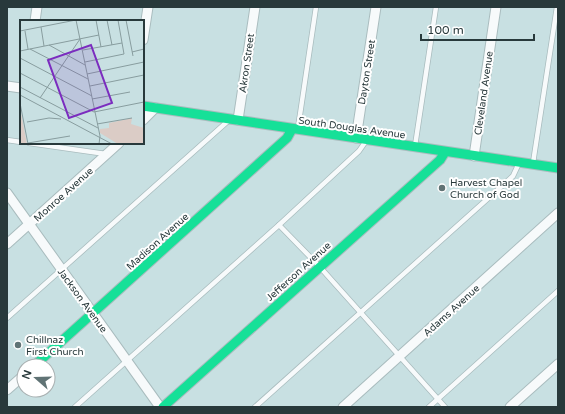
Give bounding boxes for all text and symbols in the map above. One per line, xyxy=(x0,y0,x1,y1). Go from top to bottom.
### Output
scale bar xyxy=(421,16,534,42)
inset map xyxy=(20,20,144,144)
text: 100 m xyxy=(427,23,464,37)
street label: Akron Street xyxy=(237,32,257,94)
street label: Dayton Street xyxy=(356,39,378,106)
street label: Cleveland Avenue xyxy=(472,50,496,136)
street label: South Douglas Avenue xyxy=(298,115,406,141)
street label: Monroe Avenue xyxy=(32,165,96,224)
place label: Harvest Chapel Church of God xyxy=(450,177,522,201)
marker: Harvest Chapel Church of God xyxy=(437,183,447,193)
street label: Madison Avenue xyxy=(124,210,191,273)
street label: Jefferson Avenue xyxy=(264,239,334,304)
street label: Jackson Avenue xyxy=(55,266,110,335)
street label: Adams Avenue xyxy=(421,282,483,339)
place label: Chillnaz First Church xyxy=(26,334,84,358)
marker: Chillnaz First Church xyxy=(13,340,23,350)
north arrow xyxy=(16,358,56,398)
text: N xyxy=(19,368,35,381)

